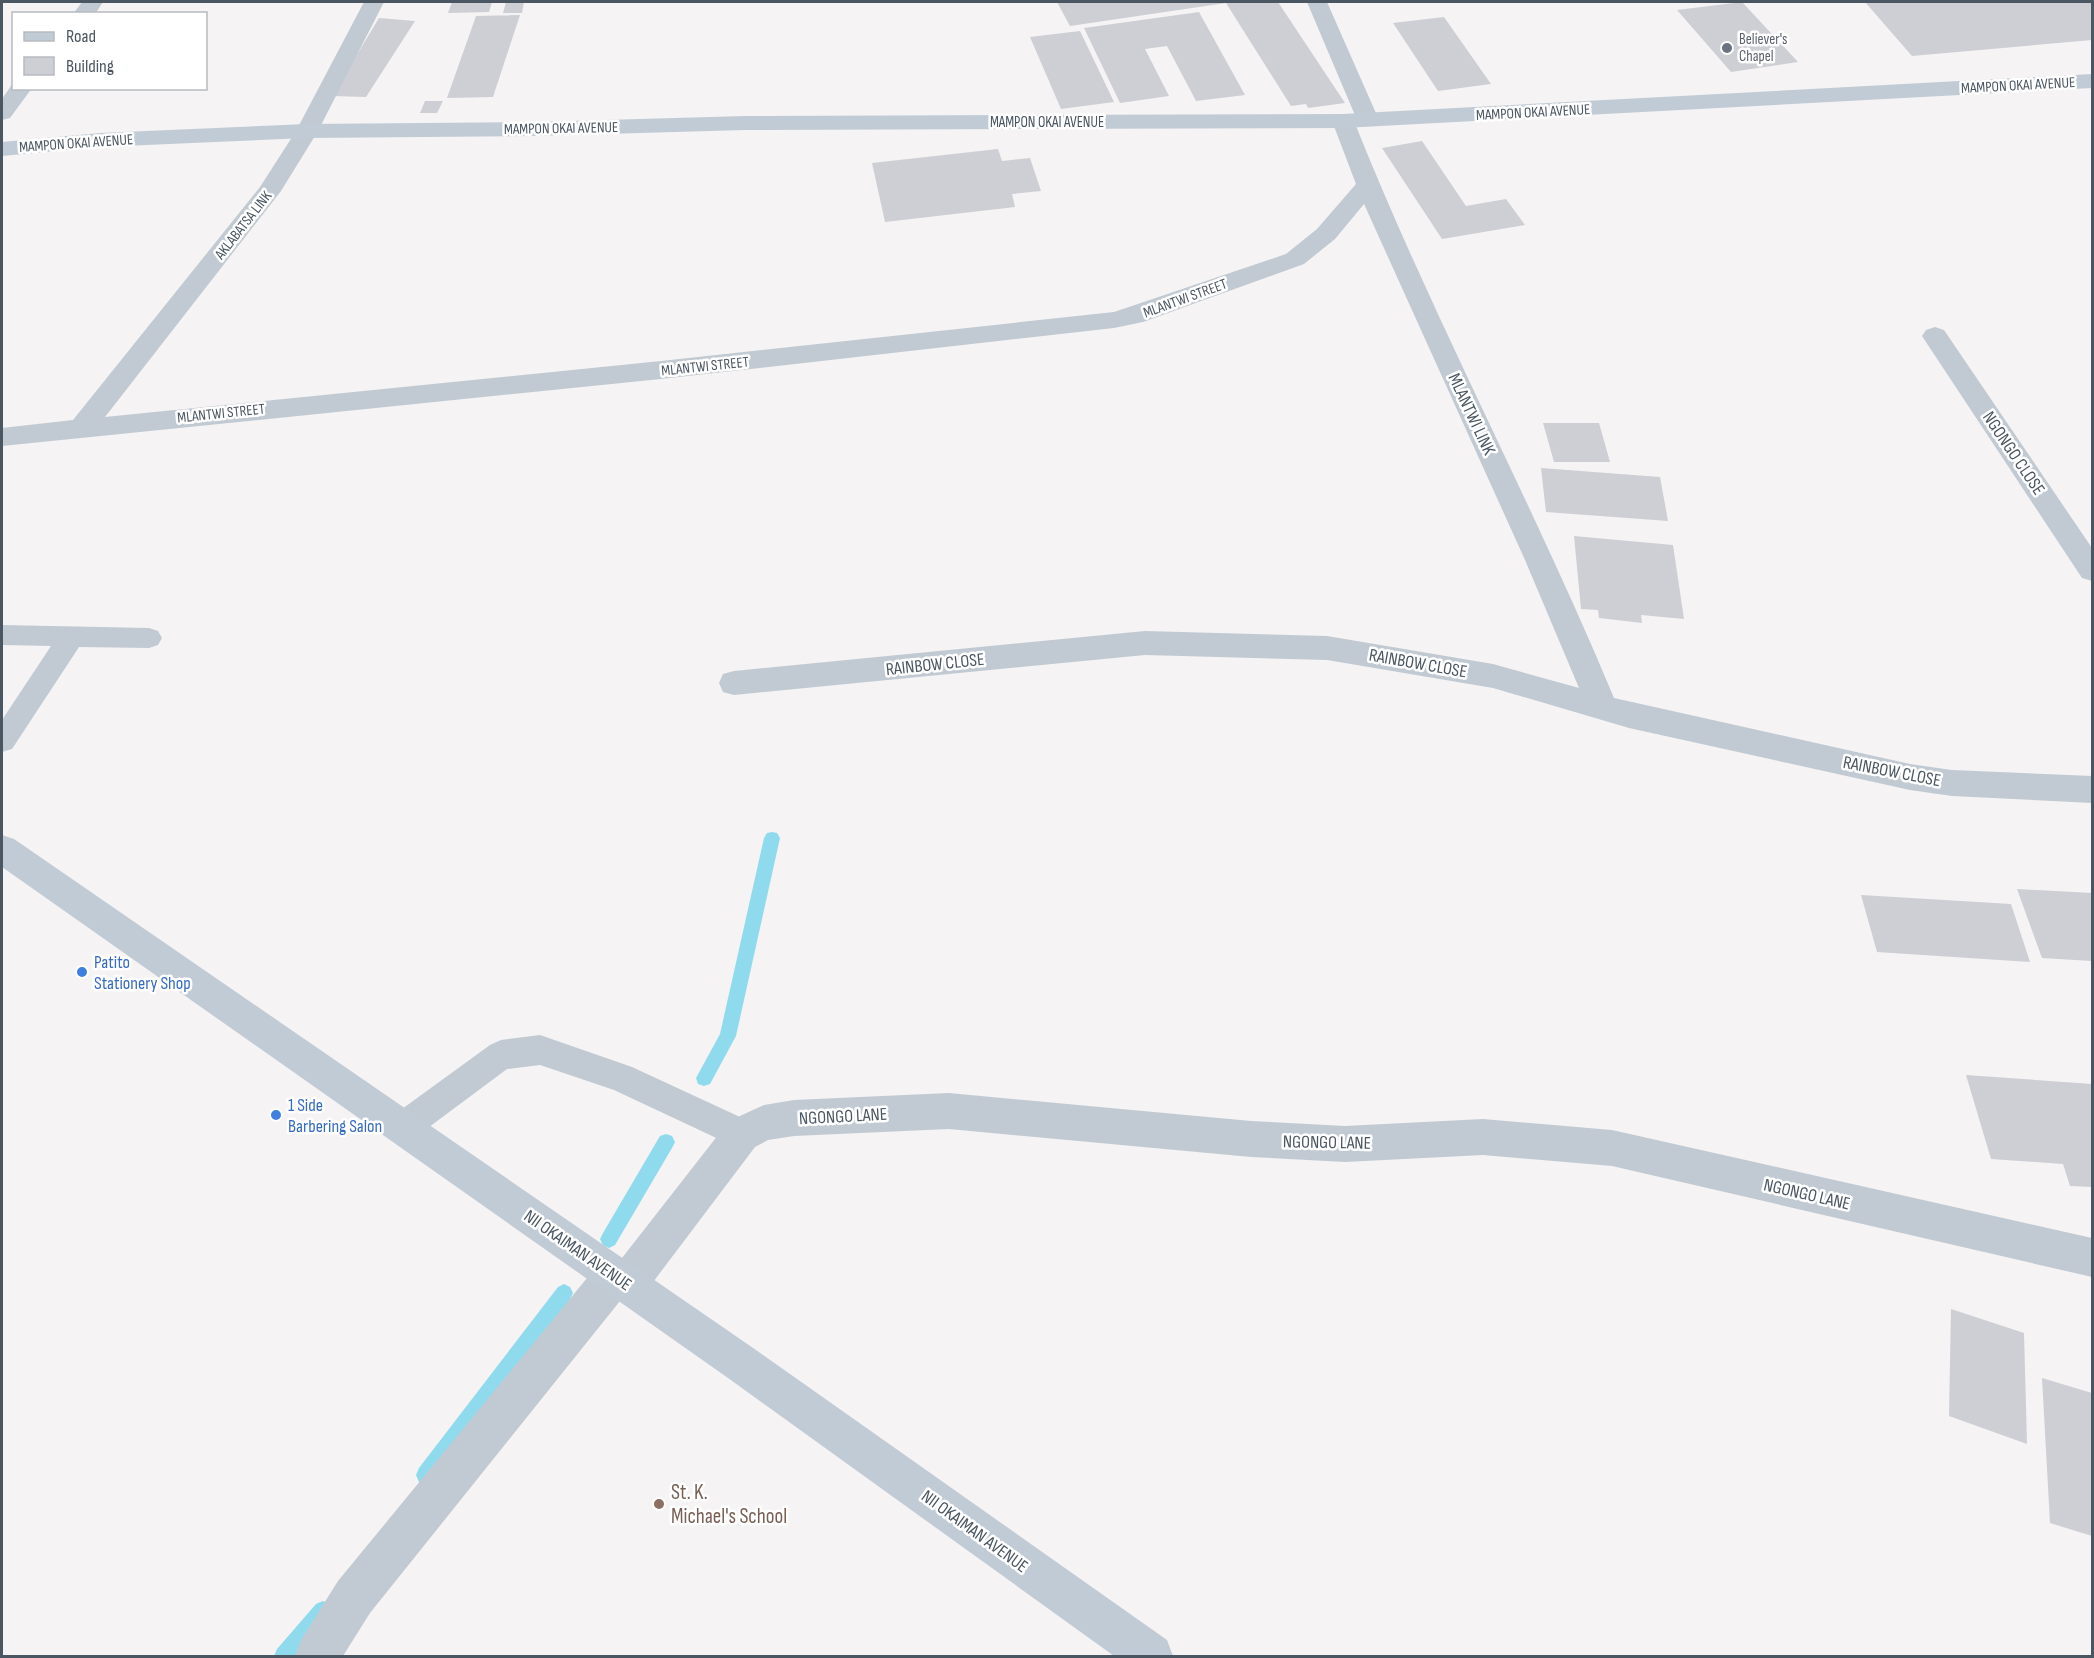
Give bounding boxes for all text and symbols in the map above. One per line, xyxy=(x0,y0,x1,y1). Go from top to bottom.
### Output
legend xyxy=(12,12,207,90)
text: Road xyxy=(66,26,96,47)
place label: Believer's Chapel xyxy=(1739,30,1787,66)
marker: Believer's Chapel xyxy=(1720,41,1734,55)
text: Building xyxy=(66,56,114,77)
street label: MAMPON OKAI AVENUE xyxy=(1960,73,2076,98)
street label: MAMPON OKAI AVENUE xyxy=(1475,100,1591,125)
street label: MAMPON OKAI AVENUE xyxy=(990,113,1104,132)
street label: MAMPON OKAI AVENUE xyxy=(504,118,618,139)
street label: MAMPON OKAI AVENUE xyxy=(18,130,134,157)
street label: AKLABATSA LINK xyxy=(210,187,276,264)
street label: MLANTWI STREET xyxy=(1141,275,1230,322)
street label: MLANTWI STREET xyxy=(660,352,750,381)
street label: MLANTWI LINK xyxy=(1443,370,1500,459)
street label: MLANTWI STREET xyxy=(176,399,266,428)
street label: NGONGO CLOSE xyxy=(1978,408,2049,499)
street label: RAINBOW CLOSE xyxy=(1367,645,1469,682)
street label: RAINBOW CLOSE xyxy=(885,649,985,680)
street label: RAINBOW CLOSE xyxy=(1841,752,1943,791)
place label: Patito Stationery Shop xyxy=(94,952,191,994)
marker: Patito Stationery Shop xyxy=(75,965,89,979)
place label: 1 Side Barbering Salon xyxy=(288,1095,382,1137)
street label: NGONGO LANE xyxy=(798,1104,888,1129)
marker: 1 Side Barbering Salon xyxy=(269,1108,283,1122)
street label: NGONGO LANE xyxy=(1283,1131,1371,1154)
street label: NGONGO LANE xyxy=(1762,1174,1852,1215)
street label: NII OKAIMAN AVENUE xyxy=(520,1206,635,1295)
place label: St. K. Michael's School xyxy=(671,1480,787,1529)
street label: NII OKAIMAN AVENUE xyxy=(917,1486,1032,1577)
marker: St. K. Michael's School xyxy=(652,1497,666,1511)

